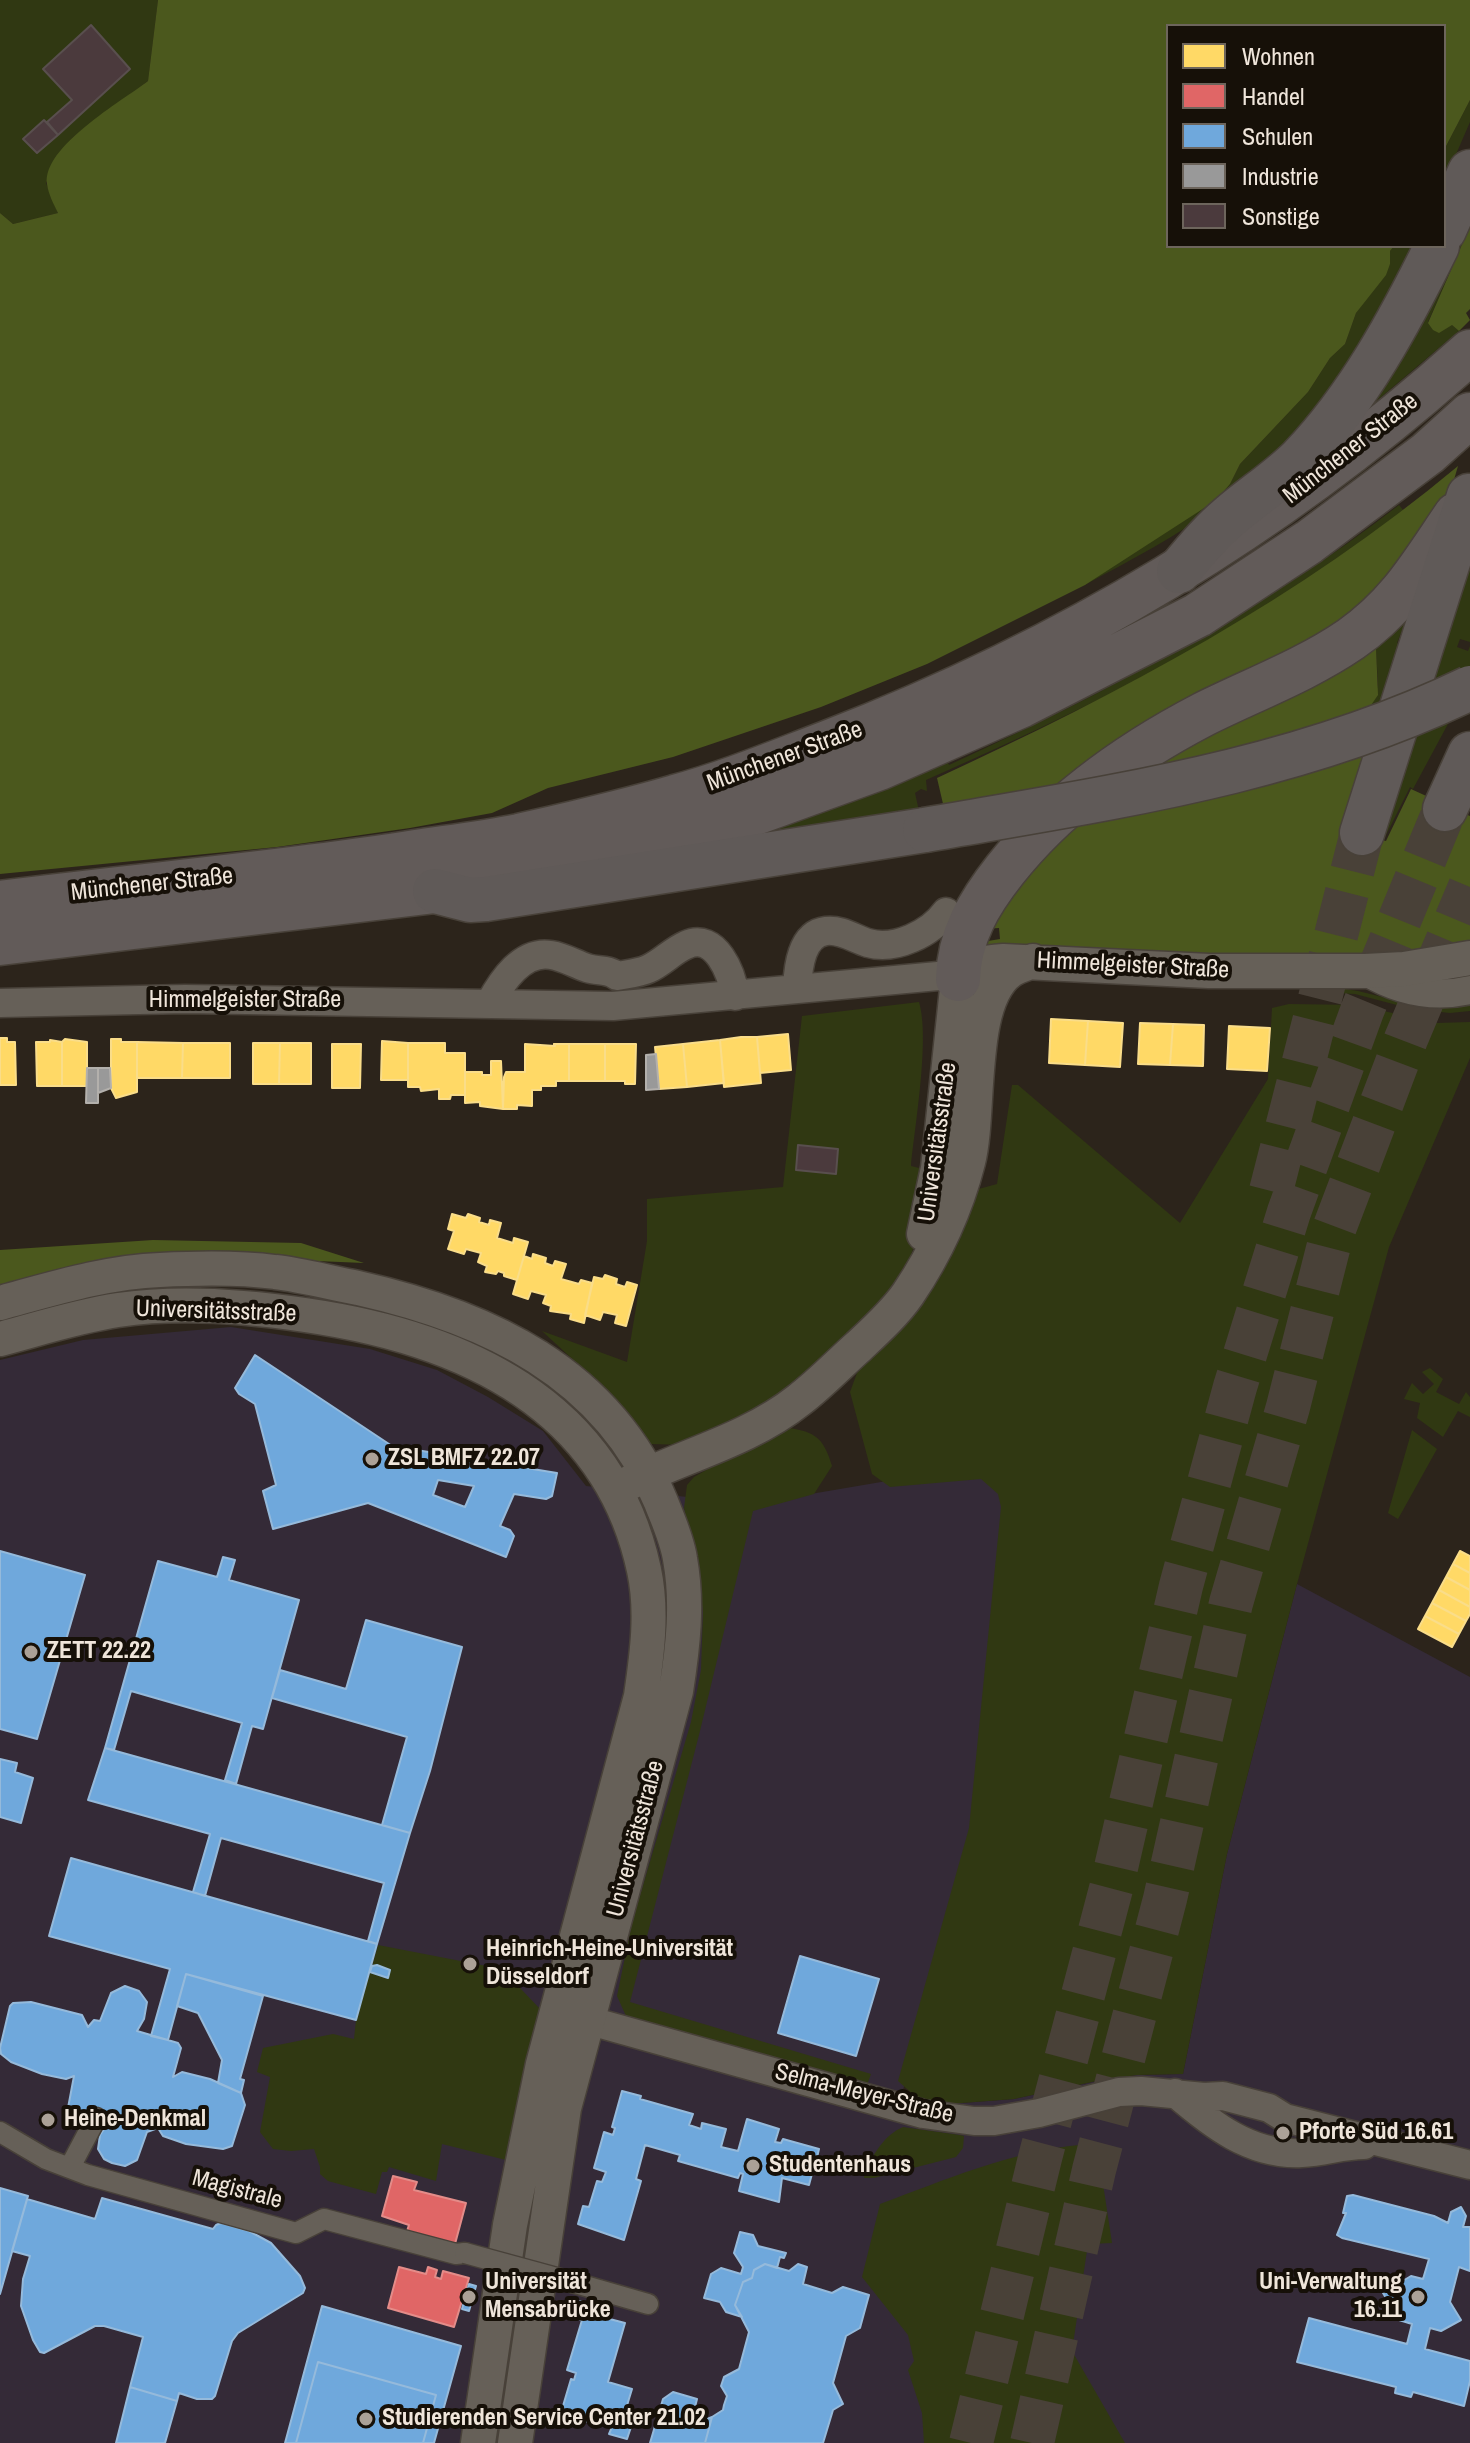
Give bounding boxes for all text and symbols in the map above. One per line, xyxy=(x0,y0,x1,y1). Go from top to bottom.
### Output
legend xyxy=(1166,24,1446,248)
text: Wohnen xyxy=(1242,40,1315,72)
text: Handel xyxy=(1242,80,1304,112)
text: Schulen xyxy=(1242,120,1313,152)
text: Industrie xyxy=(1242,160,1319,192)
text: Sonstige xyxy=(1242,200,1320,232)
street label: Münchener Straße xyxy=(1278,387,1424,511)
street label: Münchener Straße xyxy=(703,716,867,798)
street label: Münchener Straße xyxy=(69,862,235,908)
street label: Himmelgeister Straße xyxy=(1036,947,1230,985)
street label: Himmelgeister Straße xyxy=(149,987,341,1015)
street label: Universitätsstraße xyxy=(913,1060,963,1224)
street label: Universitätsstraße xyxy=(135,1295,297,1329)
place label: ZSL BMFZ 22.07 xyxy=(388,1445,540,1473)
marker: ZSL BMFZ 22.07 xyxy=(363,1450,381,1468)
place label: ZETT 22.22 xyxy=(47,1638,151,1666)
marker: ZETT 22.22 xyxy=(22,1643,40,1661)
street label: Universitätsstraße xyxy=(601,1758,671,1920)
place label: Heinrich-Heine-Universität Düsseldorf xyxy=(486,1936,733,1992)
marker: Heinrich-Heine-Universität Düsseldorf xyxy=(461,1955,479,1973)
street label: Selma-Meyer-Straße xyxy=(772,2058,956,2130)
place label: Heine-Denkmal xyxy=(64,2106,206,2134)
marker: Heine-Denkmal xyxy=(39,2111,57,2129)
place label: Pforte Süd 16.61 xyxy=(1299,2119,1453,2147)
marker: Pforte Süd 16.61 xyxy=(1274,2124,1292,2142)
place label: Studentenhaus xyxy=(769,2152,911,2180)
marker: Studentenhaus xyxy=(744,2157,762,2175)
street label: Magistrale xyxy=(189,2164,285,2216)
place label: Universität Mensabrücke xyxy=(485,2269,611,2325)
place label: Uni-Verwaltung 16.11 xyxy=(1259,2269,1402,2325)
marker: Universität Mensabrücke xyxy=(460,2288,478,2306)
marker: Uni-Verwaltung 16.11 xyxy=(1409,2288,1427,2306)
place label: Studierenden Service Center 21.02 xyxy=(382,2405,706,2433)
marker: Studierenden Service Center 21.02 xyxy=(357,2410,375,2428)

